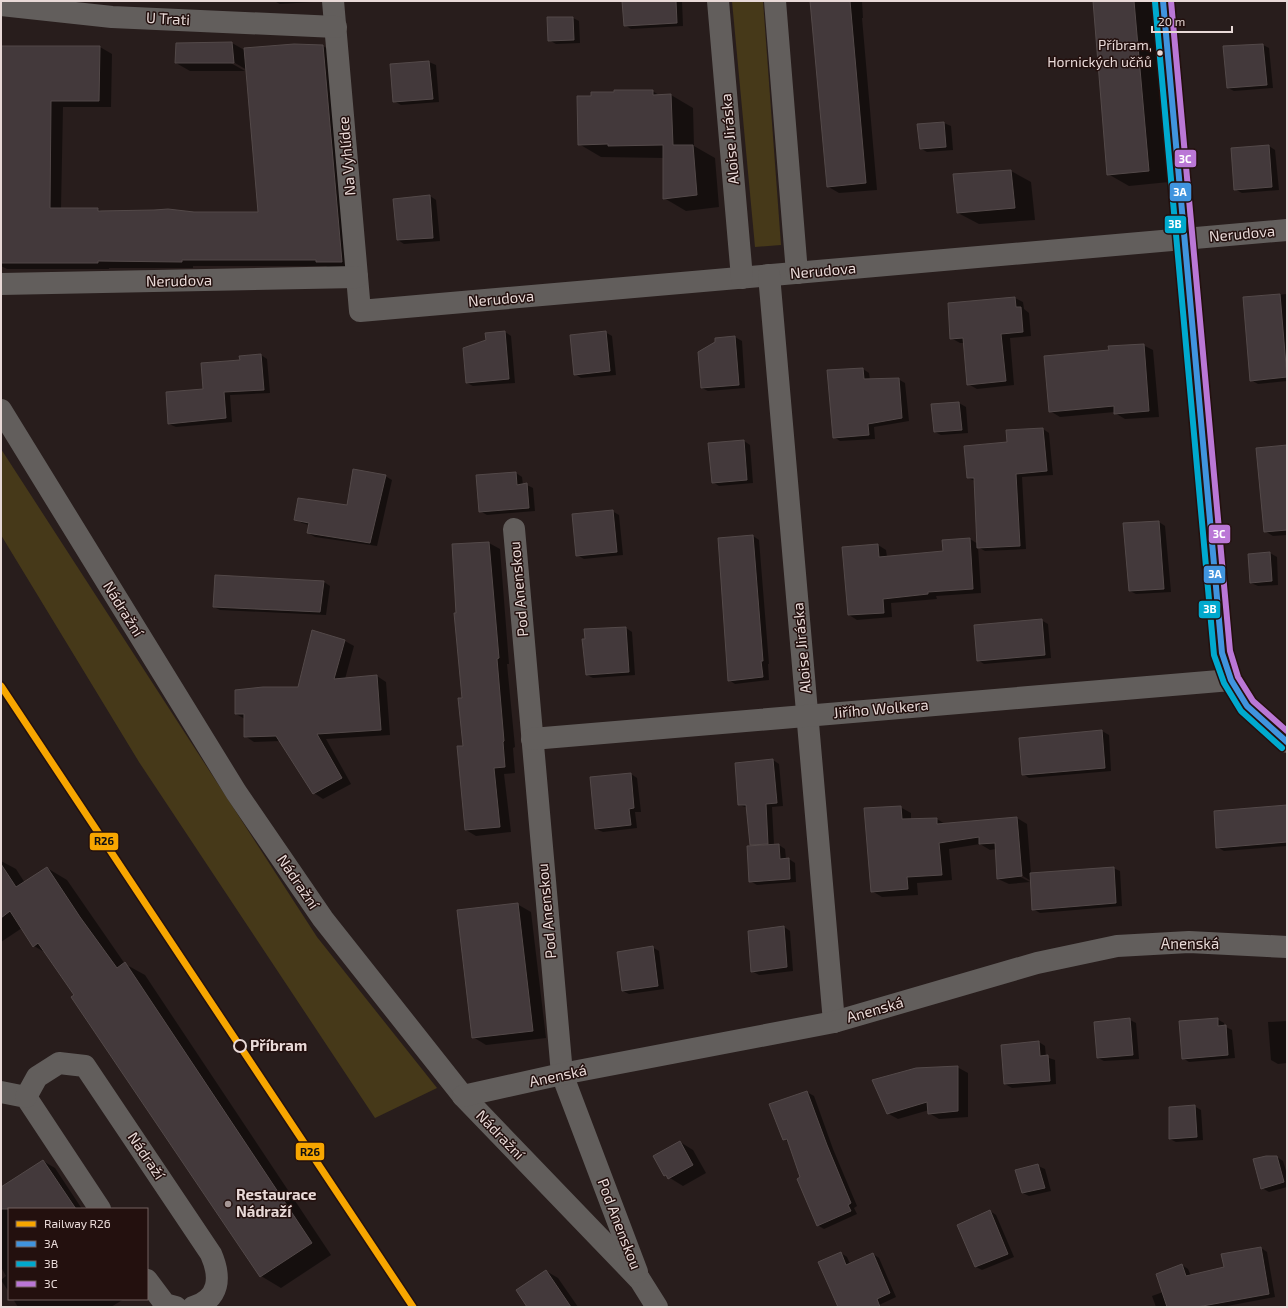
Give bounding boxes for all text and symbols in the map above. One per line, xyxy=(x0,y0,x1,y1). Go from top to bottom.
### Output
street label: U Trati xyxy=(146,8,190,28)
scale bar xyxy=(1152,8,1232,34)
text: 20 m xyxy=(1158,14,1185,28)
place label: Příbram, Hornických učňů xyxy=(1047,36,1152,70)
marker: Příbram, Hornických učňů xyxy=(1155,48,1165,58)
street label: Aloise Jiráska xyxy=(716,93,742,185)
street label: Na Vyhlídce xyxy=(334,116,358,197)
line badge: 3C xyxy=(1174,149,1197,168)
text: 3C xyxy=(1179,152,1192,165)
line badge: 3A xyxy=(1169,182,1192,202)
text: 3A xyxy=(1173,185,1188,198)
line badge: 3B xyxy=(1164,215,1187,234)
text: 3B xyxy=(1168,217,1182,230)
street label: Nerudova xyxy=(1208,221,1276,245)
street label: Nerudova xyxy=(789,258,857,282)
street label: Nerudova xyxy=(146,270,212,290)
street label: Nerudova xyxy=(467,286,535,310)
line badge: 3C xyxy=(1208,524,1231,544)
text: 3C xyxy=(1213,527,1226,540)
street label: Pod Anenskou xyxy=(505,541,531,638)
line badge: 3A xyxy=(1203,565,1226,584)
text: 3A xyxy=(1208,567,1223,580)
street label: Nádražní xyxy=(100,578,149,640)
line badge: 3B xyxy=(1198,600,1221,619)
street label: Aloise Jiráska xyxy=(788,602,814,694)
text: 3B xyxy=(1203,602,1217,615)
street label: Jiřího Wolkera xyxy=(833,695,929,721)
line badge: R26 xyxy=(89,832,119,851)
text: R26 xyxy=(94,834,115,847)
street label: Nádražní xyxy=(274,851,324,913)
street label: Pod Anenskou xyxy=(533,863,559,960)
street label: Anenská xyxy=(1161,934,1219,952)
street label: Anenská xyxy=(844,992,905,1026)
place label: Příbram xyxy=(250,1036,307,1054)
marker: Příbram xyxy=(233,1039,247,1053)
street label: Anenská xyxy=(527,1060,588,1090)
street label: Nádražní xyxy=(473,1106,530,1164)
street label: Nádraží xyxy=(125,1128,170,1184)
line badge: R26 xyxy=(295,1142,325,1161)
text: R26 xyxy=(300,1145,321,1158)
street label: Pod Anenskou xyxy=(594,1176,645,1272)
place label: Restaurace Nádraží xyxy=(236,1185,317,1220)
marker: Restaurace Nádraží xyxy=(223,1199,233,1209)
legend xyxy=(8,1208,148,1300)
text: Railway R26 xyxy=(44,1216,111,1230)
text: 3A xyxy=(44,1236,59,1250)
text: 3B xyxy=(44,1256,58,1270)
text: 3C xyxy=(44,1276,58,1290)

